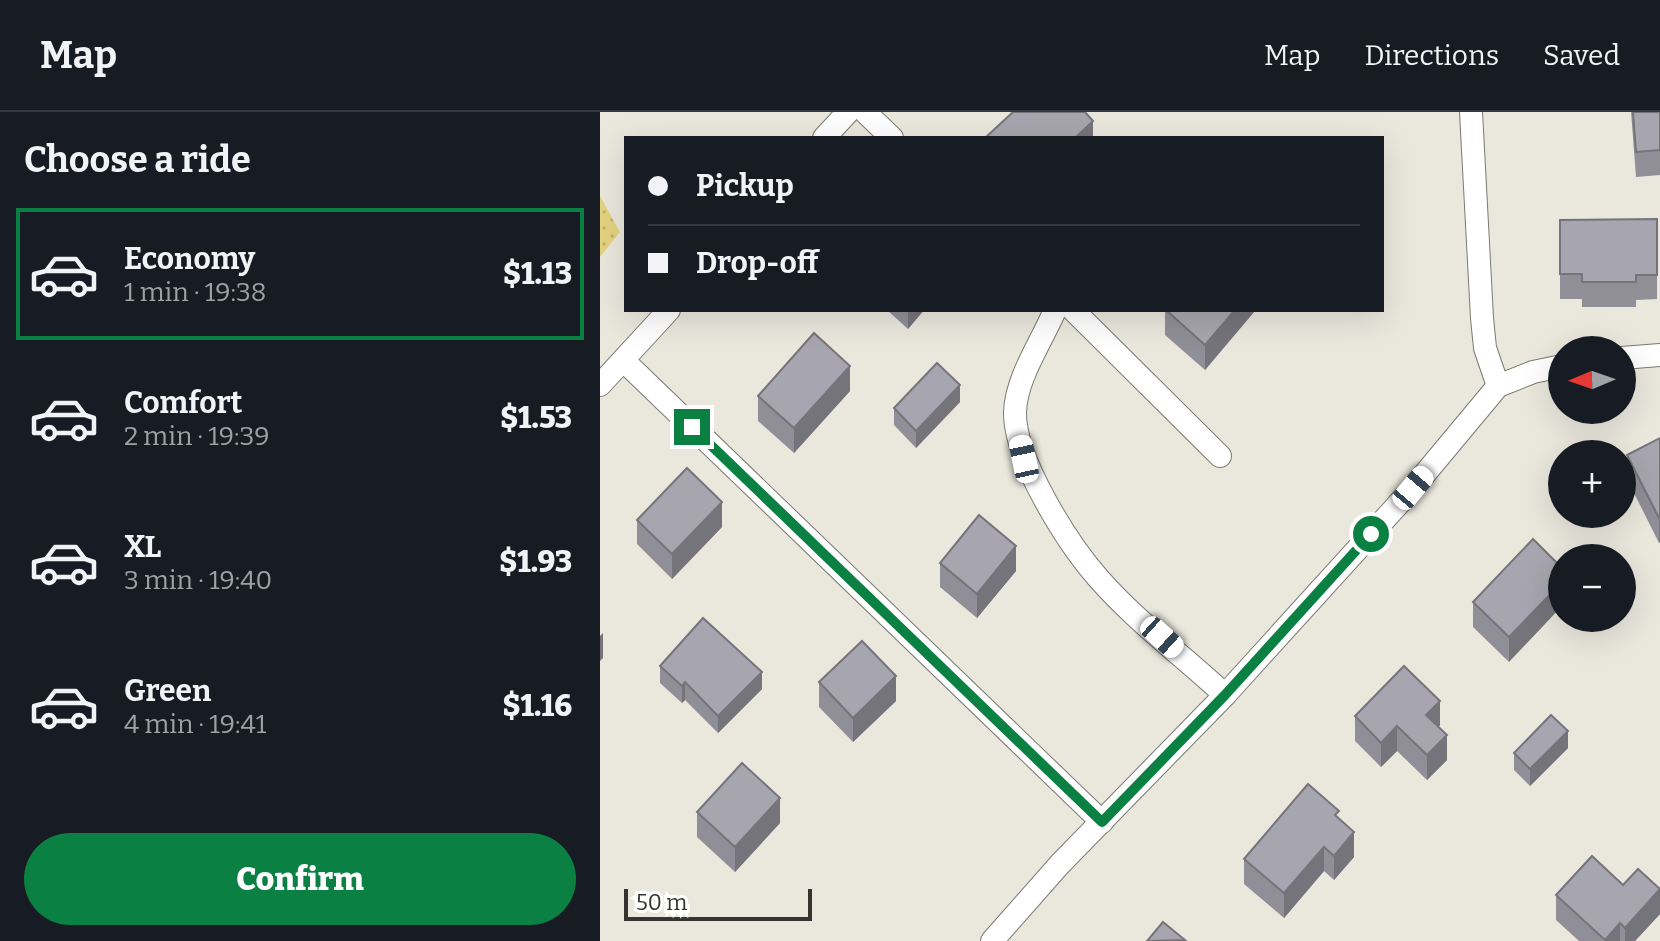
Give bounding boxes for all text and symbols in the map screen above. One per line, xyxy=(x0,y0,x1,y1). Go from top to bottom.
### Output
text: Map xyxy=(40,32,117,78)
text: Map xyxy=(1264,39,1320,72)
text: Directions xyxy=(1364,39,1499,72)
text: Saved xyxy=(1543,39,1620,72)
text: Choose a ride xyxy=(24,138,251,182)
text: Pickup xyxy=(696,168,794,204)
icon: car xyxy=(28,238,100,310)
text: Economy xyxy=(124,241,255,277)
text: Drop-off xyxy=(696,245,818,281)
text: $1.13 xyxy=(503,256,572,292)
text: 1 min · 19:38 xyxy=(124,277,266,308)
north arrow xyxy=(1548,336,1636,424)
map controls xyxy=(1548,336,1636,632)
icon: car xyxy=(28,382,100,454)
text: Comfort xyxy=(124,385,242,421)
text: $1.53 xyxy=(500,400,572,436)
route end xyxy=(674,409,710,445)
text: 2 min · 19:39 xyxy=(124,421,270,452)
car xyxy=(1007,433,1041,485)
button: + xyxy=(1548,440,1636,528)
car xyxy=(1388,462,1438,514)
route start xyxy=(1353,516,1389,552)
icon: car xyxy=(28,526,100,598)
text: XL xyxy=(124,529,161,565)
text: $1.93 xyxy=(499,544,572,580)
button: − xyxy=(1548,544,1636,632)
text: 3 min · 19:40 xyxy=(124,565,272,596)
car xyxy=(1136,612,1188,662)
icon: car xyxy=(28,670,100,742)
text: Green xyxy=(124,673,211,709)
text: $1.16 xyxy=(503,688,572,724)
text: 4 min · 19:41 xyxy=(124,709,266,740)
button: Confirm xyxy=(24,833,576,925)
scale bar xyxy=(624,885,812,921)
text: 50 m xyxy=(636,889,687,916)

